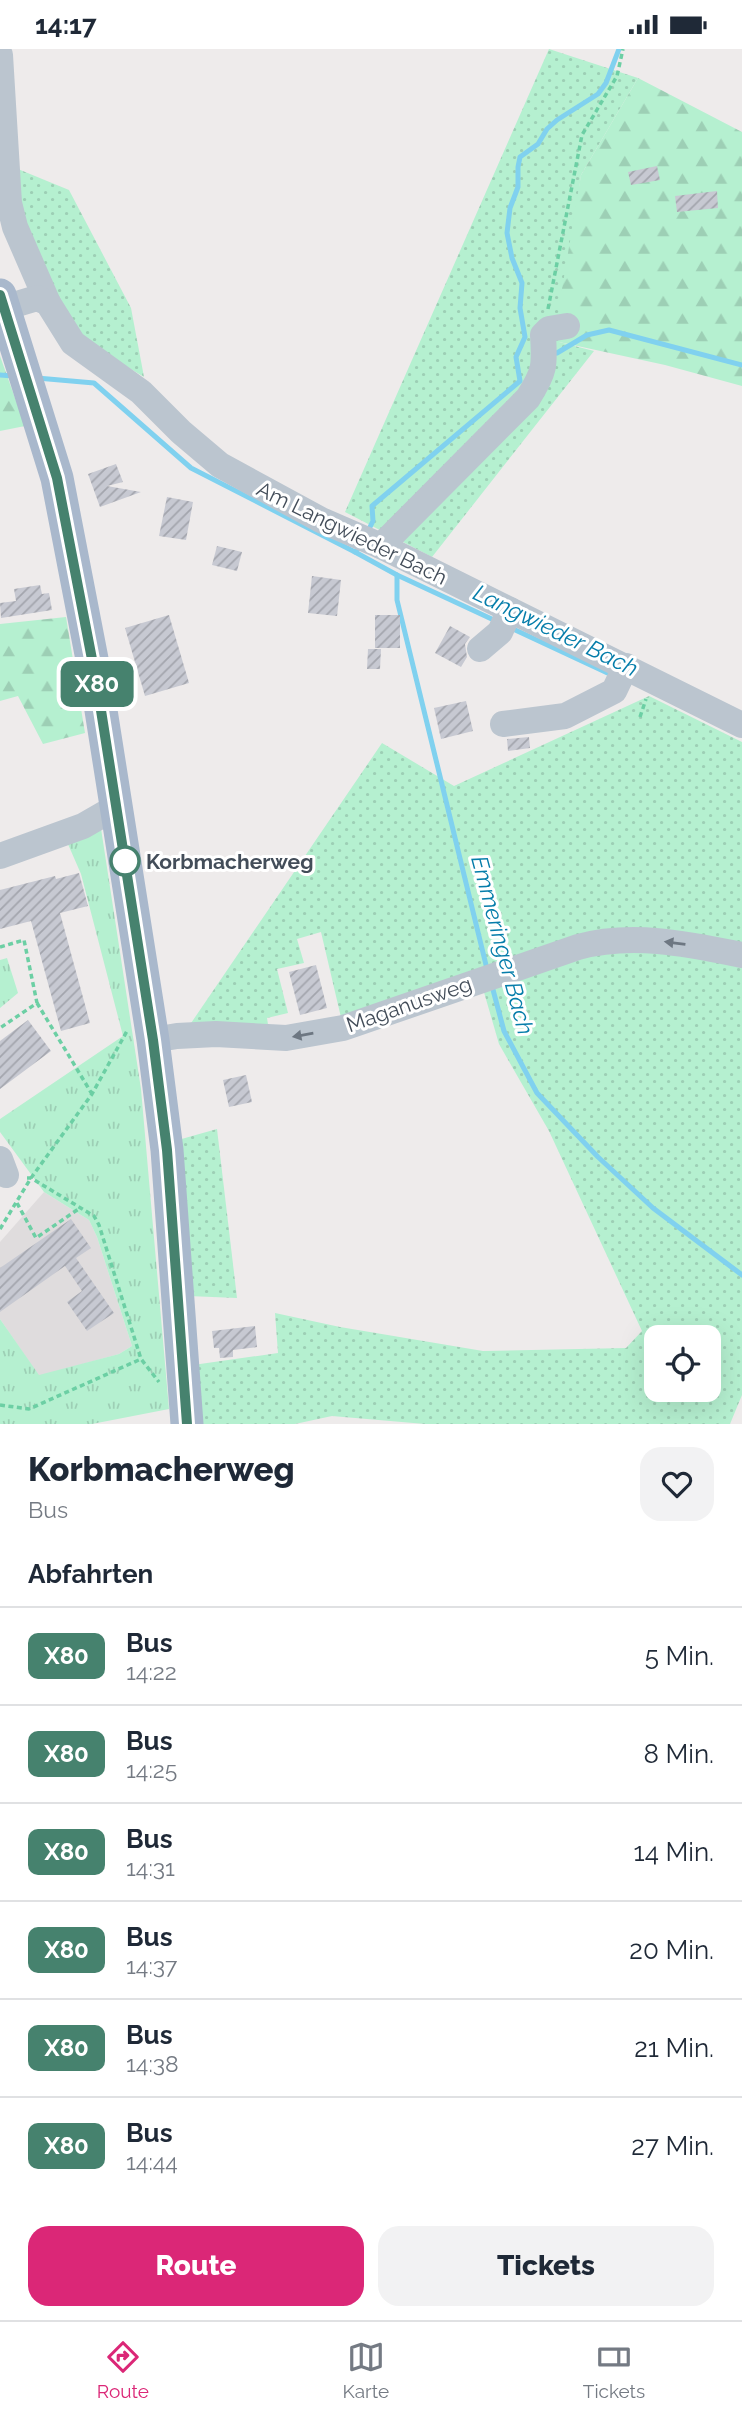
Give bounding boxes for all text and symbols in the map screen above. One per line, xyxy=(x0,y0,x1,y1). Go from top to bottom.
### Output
text: 14:17 xyxy=(35,10,97,40)
street label: Am Langwieder Bach xyxy=(253,476,451,590)
water label: Langwieder Bach xyxy=(469,578,643,682)
line badge: X80 xyxy=(57,661,137,707)
text: X80 xyxy=(75,669,119,698)
marker: Korbmacherweg xyxy=(110,846,140,876)
place label: Korbmacherweg xyxy=(146,849,313,874)
water label: Emmeringer Bach xyxy=(466,853,540,1037)
one-way arrow xyxy=(664,937,686,948)
street label: Maganusweg xyxy=(343,971,475,1037)
one-way arrow xyxy=(291,1030,313,1041)
map controls xyxy=(644,1325,721,1402)
button: locate xyxy=(644,1325,721,1402)
button: heart xyxy=(640,1447,714,1521)
text: Korbmacherweg xyxy=(28,1450,295,1489)
text: Bus xyxy=(28,1496,68,1523)
text: Abfahrten xyxy=(28,1559,153,1589)
text: Bus xyxy=(126,1628,173,1658)
text: X80 xyxy=(44,1641,89,1670)
text: 5 Min. xyxy=(645,1641,714,1671)
text: 14:22 xyxy=(126,1658,177,1685)
text: Bus xyxy=(126,1726,173,1756)
text: X80 xyxy=(44,1739,89,1768)
text: 8 Min. xyxy=(643,1739,714,1769)
text: 14:25 xyxy=(126,1756,177,1783)
text: Bus xyxy=(126,1824,173,1854)
text: X80 xyxy=(44,1837,89,1866)
text: 14 Min. xyxy=(634,1837,714,1867)
text: 14:31 xyxy=(126,1854,175,1881)
text: Bus xyxy=(126,1922,173,1952)
text: X80 xyxy=(44,1935,89,1964)
text: 20 Min. xyxy=(629,1935,714,1965)
text: 14:37 xyxy=(126,1952,177,1979)
text: Bus xyxy=(126,2020,173,2050)
text: X80 xyxy=(44,2033,89,2062)
text: 21 Min. xyxy=(634,2033,714,2063)
text: 14:38 xyxy=(126,2050,179,2077)
text: Bus xyxy=(126,2118,173,2148)
text: X80 xyxy=(44,2131,89,2160)
text: 27 Min. xyxy=(631,2131,714,2161)
text: 14:44 xyxy=(126,2148,178,2175)
button: Route xyxy=(28,2226,364,2306)
button: Tickets xyxy=(378,2226,714,2306)
tab: Route xyxy=(97,2338,149,2402)
tab: Karte xyxy=(343,2338,389,2402)
tab: Tickets xyxy=(583,2338,645,2402)

